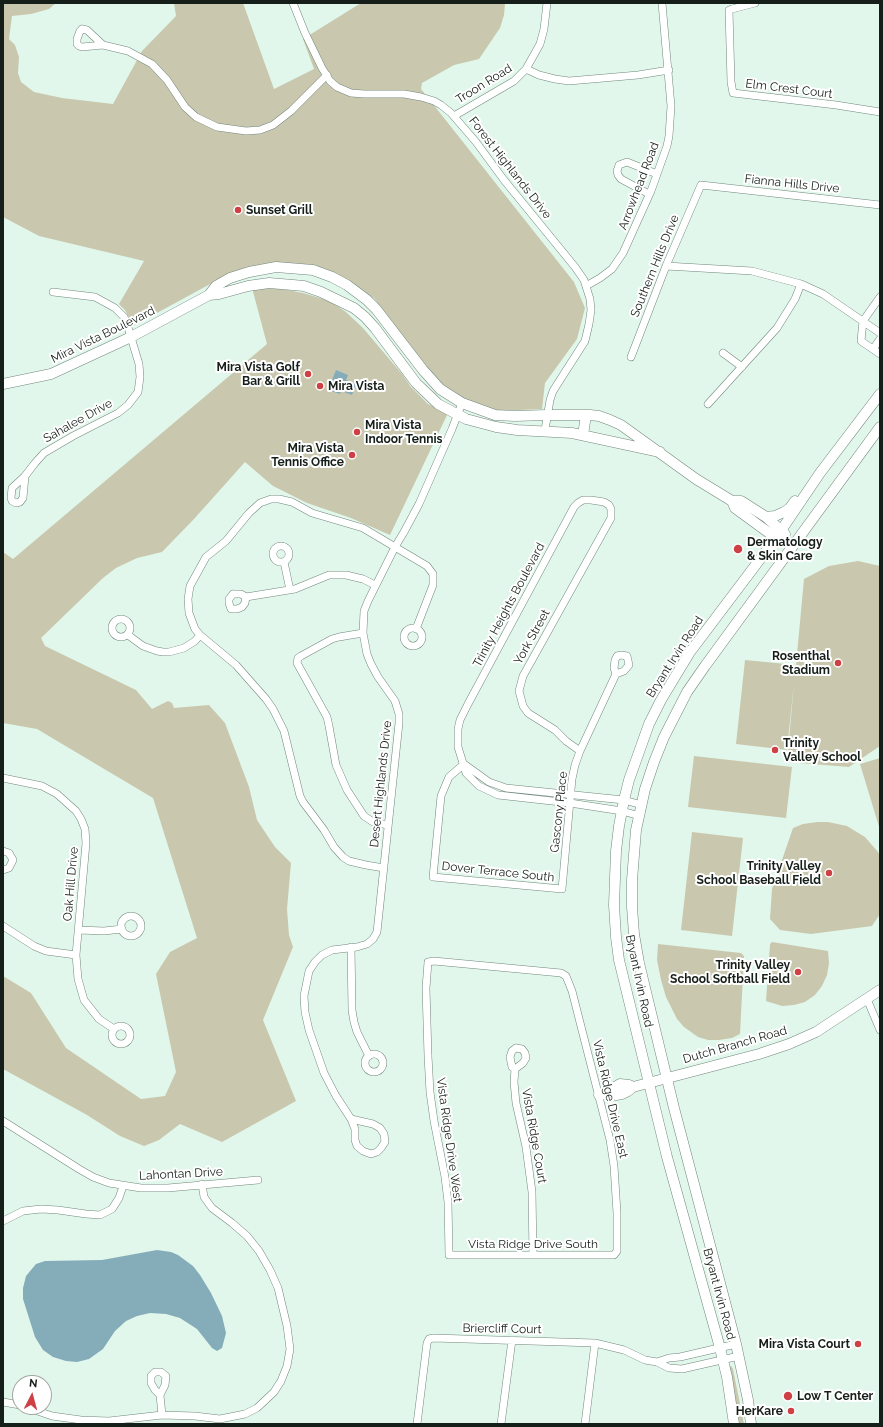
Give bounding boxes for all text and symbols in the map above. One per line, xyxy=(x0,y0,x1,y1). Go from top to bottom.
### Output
street label: Troon Road xyxy=(453,61,515,107)
street label: Elm Crest Court xyxy=(745,77,833,101)
street label: Forest Highlands Drive xyxy=(466,114,554,222)
street label: Arrowhead Road xyxy=(616,140,662,232)
street label: Fianna Hills Drive xyxy=(744,172,840,196)
place label: Sunset Grill xyxy=(246,203,313,217)
marker: Sunset Grill xyxy=(233,205,243,215)
street label: Southern Hills Drive xyxy=(628,213,682,319)
street label: Mira Vista Boulevard xyxy=(49,304,157,366)
place label: Mira Vista Golf Bar & Grill xyxy=(217,360,300,388)
marker: Mira Vista Golf Bar & Grill xyxy=(303,369,313,379)
place label: Mira Vista xyxy=(328,379,384,393)
marker: Mira Vista xyxy=(315,381,325,391)
street label: Sahalee Drive xyxy=(41,396,115,446)
place label: Mira Vista Indoor Tennis xyxy=(365,418,442,446)
marker: Mira Vista Indoor Tennis xyxy=(352,427,362,437)
place label: Mira Vista Tennis Office xyxy=(271,441,344,469)
marker: Mira Vista Tennis Office xyxy=(347,450,357,460)
place label: Dermatology & Skin Care xyxy=(747,535,823,563)
street label: Trinity Heights Boulevard xyxy=(470,540,548,670)
marker: Dermatology & Skin Care xyxy=(732,543,744,555)
street label: York Street xyxy=(511,607,553,667)
street label: Bryant Irvin Road xyxy=(643,614,707,700)
place label: Rosenthal Stadium xyxy=(772,649,830,677)
marker: Rosenthal Stadium xyxy=(833,658,843,668)
street label: Desert Highlands Drive xyxy=(367,720,395,848)
place label: Trinity Valley School xyxy=(783,736,861,764)
marker: Trinity Valley School xyxy=(770,745,780,755)
street label: Gascony Place xyxy=(548,771,570,853)
street label: Oak Hill Drive xyxy=(61,846,81,922)
street label: Dover Terrace South xyxy=(441,859,555,885)
place label: Trinity Valley School Baseball Field xyxy=(697,859,821,887)
marker: Trinity Valley School Baseball Field xyxy=(824,868,834,878)
street label: Bryant Irvin Road xyxy=(622,933,656,1029)
place label: Trinity Valley School Softball Field xyxy=(670,958,790,986)
marker: Trinity Valley School Softball Field xyxy=(793,967,803,977)
street label: Dutch Branch Road xyxy=(681,1023,789,1067)
street label: Vista Ridge Drive East xyxy=(589,1038,631,1160)
street label: Vista Ridge Drive West xyxy=(433,1077,465,1203)
street label: Vista Ridge Court xyxy=(519,1087,549,1185)
street label: Lahontan Drive xyxy=(139,1165,223,1183)
street label: Vista Ridge Drive South xyxy=(468,1237,598,1251)
street label: Bryant Irvin Road xyxy=(700,1247,738,1341)
street label: Briercliff Court xyxy=(462,1321,542,1337)
place label: Mira Vista Court xyxy=(759,1337,850,1351)
marker: Mira Vista Court xyxy=(853,1339,863,1349)
north arrow xyxy=(12,1375,52,1415)
text: N xyxy=(28,1377,38,1390)
place label: Low T Center xyxy=(797,1389,873,1403)
marker: Low T Center xyxy=(782,1390,794,1402)
place label: HerKare xyxy=(736,1404,783,1418)
marker: HerKare xyxy=(786,1406,796,1416)

